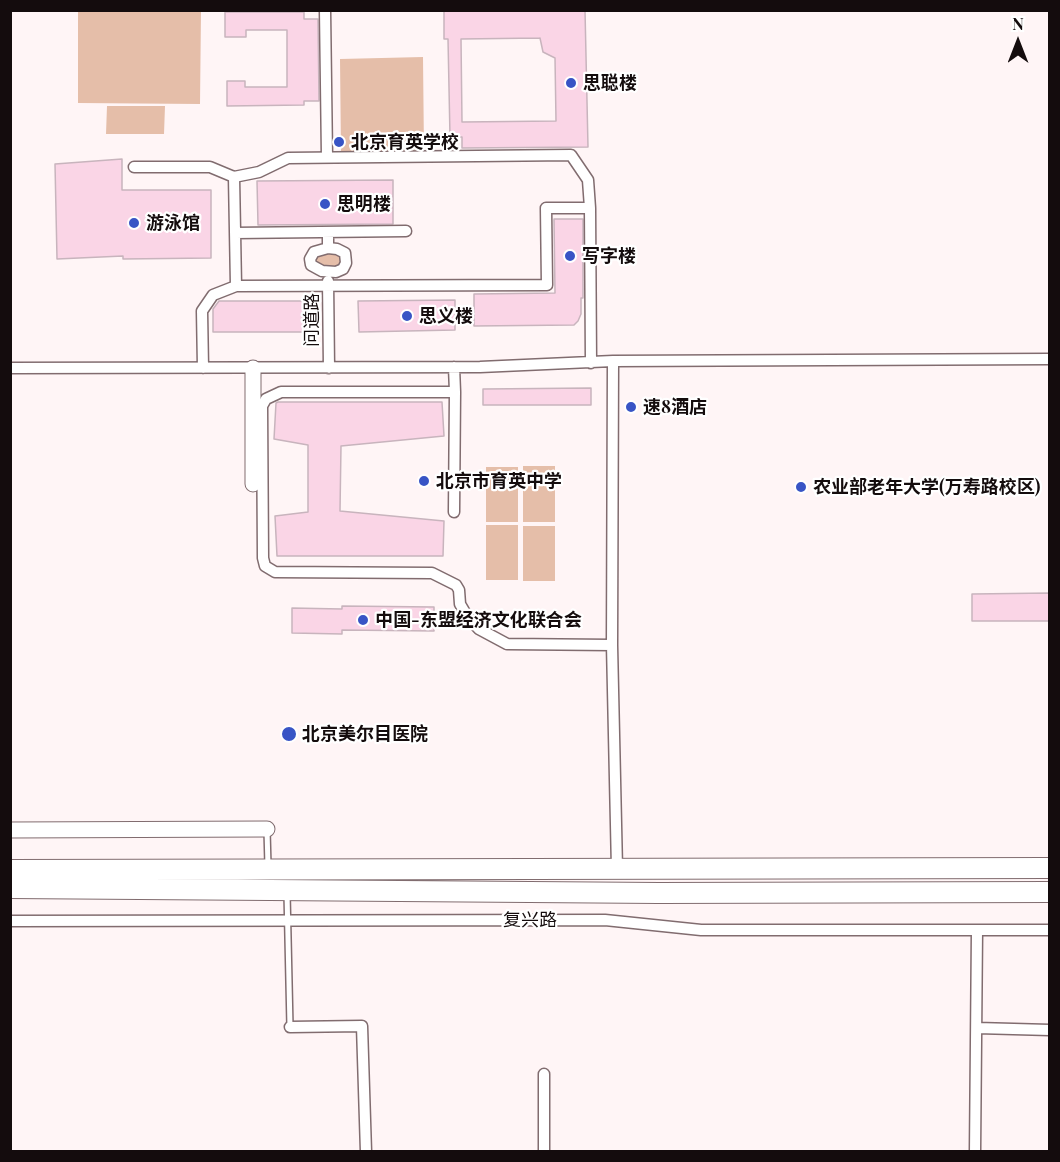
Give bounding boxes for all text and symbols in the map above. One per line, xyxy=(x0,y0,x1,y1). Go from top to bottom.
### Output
north arrow xyxy=(988,12,1048,72)
text: N xyxy=(1012,13,1024,34)
place label: 思聪楼 xyxy=(583,72,637,94)
marker: 思聪楼 xyxy=(564,76,578,90)
place label: 北京育英学校 xyxy=(351,131,459,153)
marker: 北京育英学校 xyxy=(332,135,346,149)
place label: 思明楼 xyxy=(337,193,391,215)
marker: 思明楼 xyxy=(318,197,332,211)
place label: 游泳馆 xyxy=(146,212,200,234)
marker: 游泳馆 xyxy=(127,216,141,230)
place label: 写字楼 xyxy=(582,245,636,267)
marker: 写字楼 xyxy=(563,249,577,263)
street label: 问道路 xyxy=(301,293,323,347)
place label: 思义楼 xyxy=(419,305,473,327)
marker: 思义楼 xyxy=(400,309,414,323)
place label: 速8酒店 xyxy=(643,396,707,418)
marker: 速8酒店 xyxy=(624,400,638,414)
place label: 北京市育英中学 xyxy=(436,470,562,492)
marker: 北京市育英中学 xyxy=(417,474,431,488)
place label: 农业部老年大学(万寿路校区) xyxy=(813,476,1040,498)
marker: 农业部老年大学(万寿路校区) xyxy=(794,480,808,494)
place label: 中国-东盟经济文化联合会 xyxy=(375,609,582,631)
marker: 中国-东盟经济文化联合会 xyxy=(356,613,370,627)
place label: 北京美尔目医院 xyxy=(302,723,428,745)
marker: 北京美尔目医院 xyxy=(280,725,298,743)
street label: 复兴路 xyxy=(503,909,557,931)

